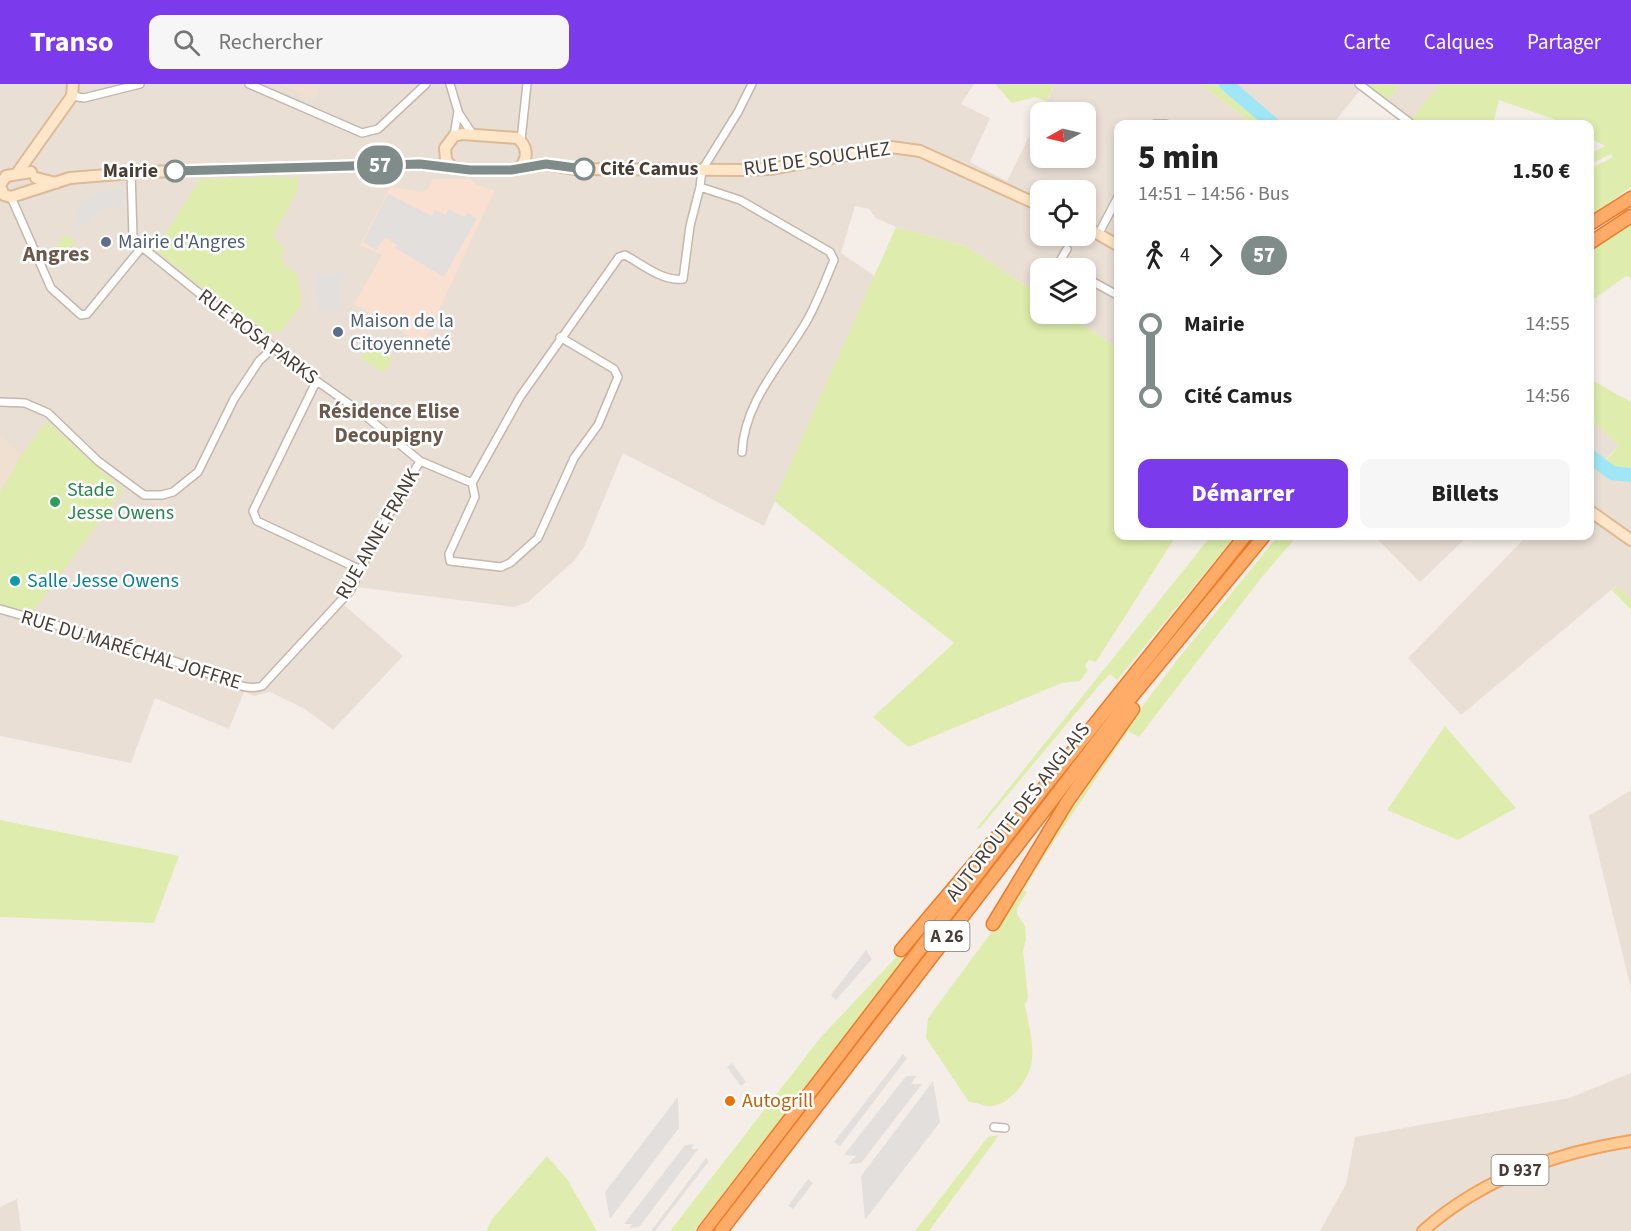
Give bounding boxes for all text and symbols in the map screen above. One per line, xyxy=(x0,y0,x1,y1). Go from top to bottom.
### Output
search box xyxy=(149,15,569,69)
text: Transo xyxy=(30,22,113,62)
icon: search xyxy=(170,26,203,59)
text: Rechercher xyxy=(218,26,323,58)
text: Carte xyxy=(1344,27,1391,57)
text: Calques xyxy=(1424,27,1494,57)
text: Partager xyxy=(1527,27,1601,57)
north arrow xyxy=(1030,102,1096,168)
map controls xyxy=(1030,102,1096,324)
text: 5 min xyxy=(1138,134,1219,181)
street label: RUE DE SOUCHEZ xyxy=(742,135,892,183)
line badge: 57 xyxy=(353,146,407,184)
text: 57 xyxy=(369,150,391,180)
place label: Cité Camus xyxy=(600,155,698,183)
text: 1.50 € xyxy=(1513,155,1570,187)
place label: Mairie xyxy=(103,157,158,185)
marker: Cité Camus xyxy=(573,158,595,180)
marker: Mairie xyxy=(164,160,186,182)
button: locate xyxy=(1030,180,1096,246)
text: 14:51 – 14:56 · Bus xyxy=(1138,180,1289,208)
place label: Mairie d'Angres xyxy=(118,228,245,256)
marker: Mairie d'Angres xyxy=(99,235,113,249)
district label: Angres xyxy=(22,238,90,270)
icon: walk xyxy=(1138,239,1171,272)
icon: forward xyxy=(1199,239,1232,272)
text: 57 xyxy=(1253,240,1275,270)
text: 4 xyxy=(1180,241,1190,269)
button: layers xyxy=(1030,258,1096,324)
street label: RUE ROSA PARKS xyxy=(192,283,324,391)
place label: Maison de la Citoyenneté xyxy=(350,307,454,358)
text: Mairie xyxy=(1184,308,1245,340)
text: 14:55 xyxy=(1525,310,1570,338)
marker: Maison de la Citoyenneté xyxy=(331,325,345,339)
text: Cité Camus xyxy=(1184,380,1292,412)
text: 14:56 xyxy=(1525,382,1570,410)
district label: Résidence Elise Decoupigny xyxy=(318,396,460,450)
button: Démarrer xyxy=(1138,459,1348,528)
button: Billets xyxy=(1360,459,1570,528)
street label: RUE ANNE FRANK xyxy=(329,463,427,605)
place label: Stade Jesse Owens xyxy=(67,476,174,527)
marker: Stade Jesse Owens xyxy=(48,495,62,509)
place label: Salle Jesse Owens xyxy=(27,567,179,595)
marker: Salle Jesse Owens xyxy=(8,574,22,588)
street label: RUE DU MARÉCHAL JOFFRE xyxy=(17,603,245,697)
street label: AUTOROUTE DES ANGLAIS xyxy=(939,717,1097,907)
road number: A 26 xyxy=(924,921,970,951)
place label: Autogrill xyxy=(742,1087,813,1115)
marker: Autogrill xyxy=(723,1094,737,1108)
road number: D 937 xyxy=(1492,1155,1549,1185)

